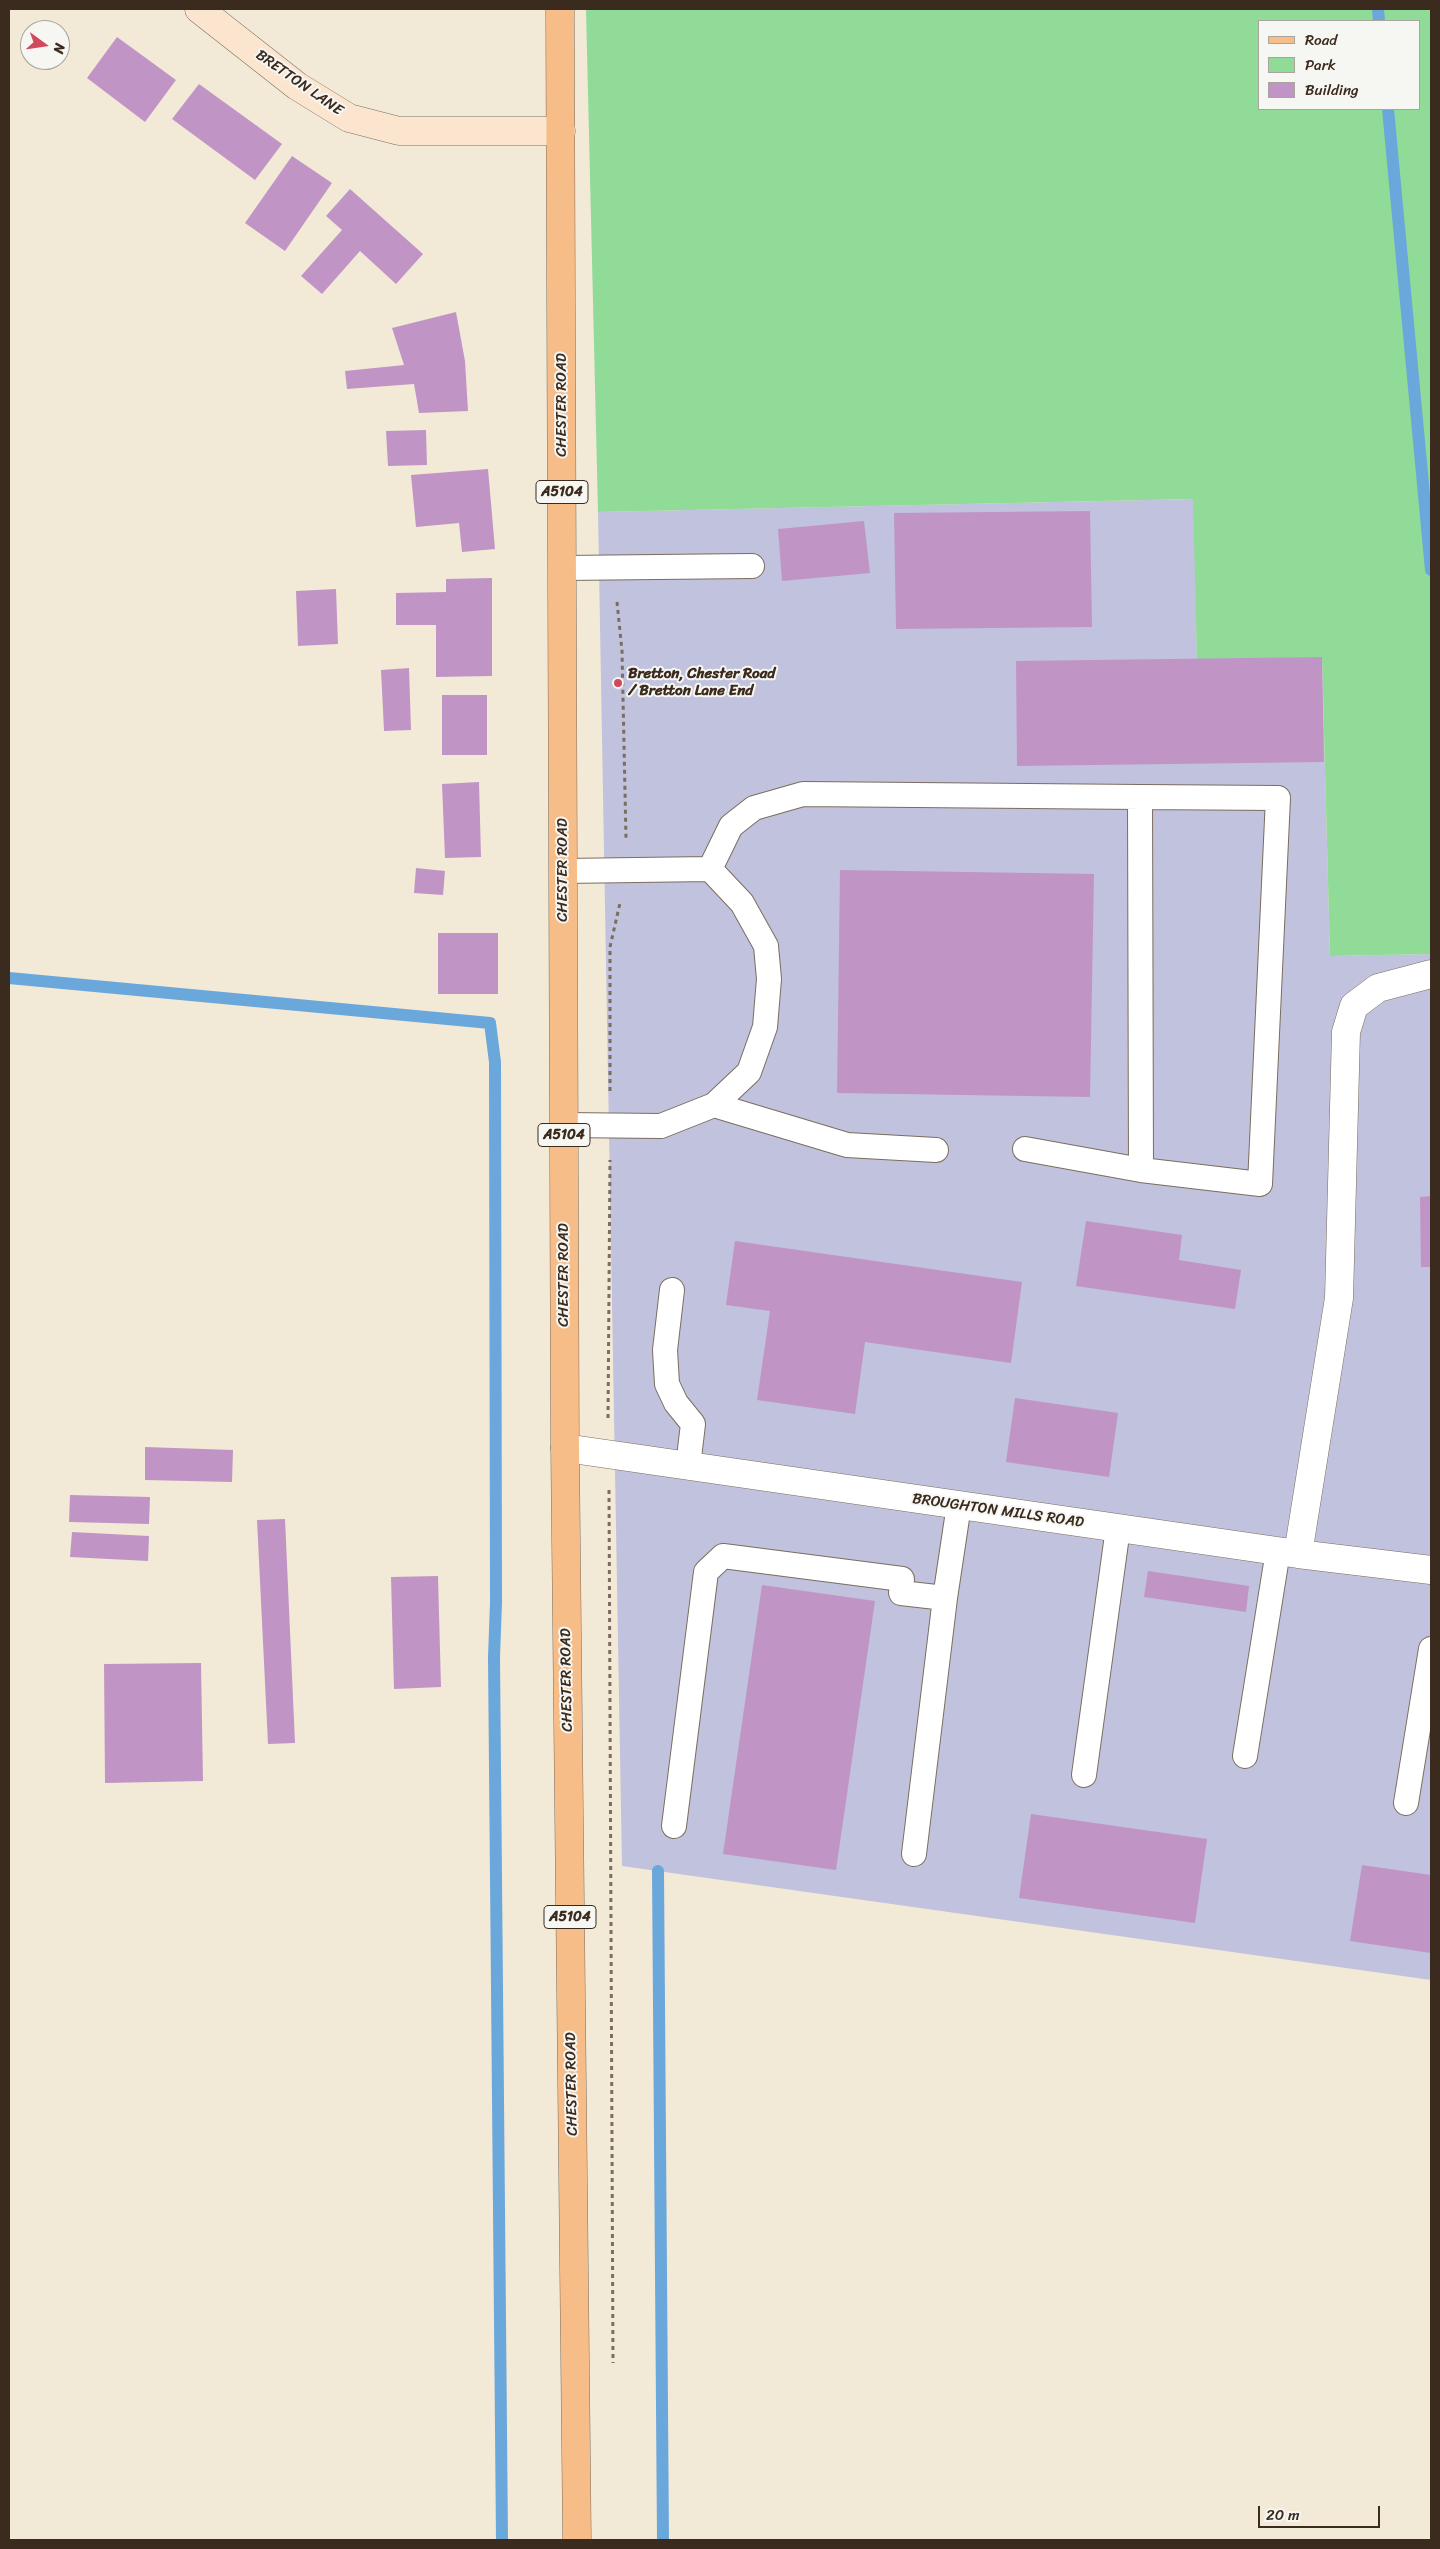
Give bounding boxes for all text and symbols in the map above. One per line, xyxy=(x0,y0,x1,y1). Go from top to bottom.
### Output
north arrow xyxy=(20,20,70,70)
legend xyxy=(1258,20,1420,110)
text: Road xyxy=(1305,27,1337,53)
text: N xyxy=(46,41,72,56)
street label: BRETTON LANE xyxy=(252,46,346,120)
text: Park xyxy=(1305,52,1336,78)
text: Building xyxy=(1305,77,1359,103)
street label: CHESTER ROAD xyxy=(553,353,571,457)
road number: A5104 xyxy=(536,481,588,504)
place label: Bretton, Chester Road / Bretton Lane End xyxy=(628,665,775,700)
marker: Bretton, Chester Road / Bretton Lane End xyxy=(612,677,624,689)
street label: CHESTER ROAD xyxy=(554,818,572,922)
road number: A5104 xyxy=(538,1124,590,1146)
street label: CHESTER ROAD xyxy=(555,1223,573,1327)
street label: BROUGHTON MILLS ROAD xyxy=(911,1490,1085,1532)
street label: CHESTER ROAD xyxy=(557,1628,577,1732)
road number: A5104 xyxy=(544,1905,596,1928)
street label: CHESTER ROAD xyxy=(562,2032,582,2136)
scale bar xyxy=(1260,2496,1382,2528)
text: 20 m xyxy=(1266,2502,1300,2528)

